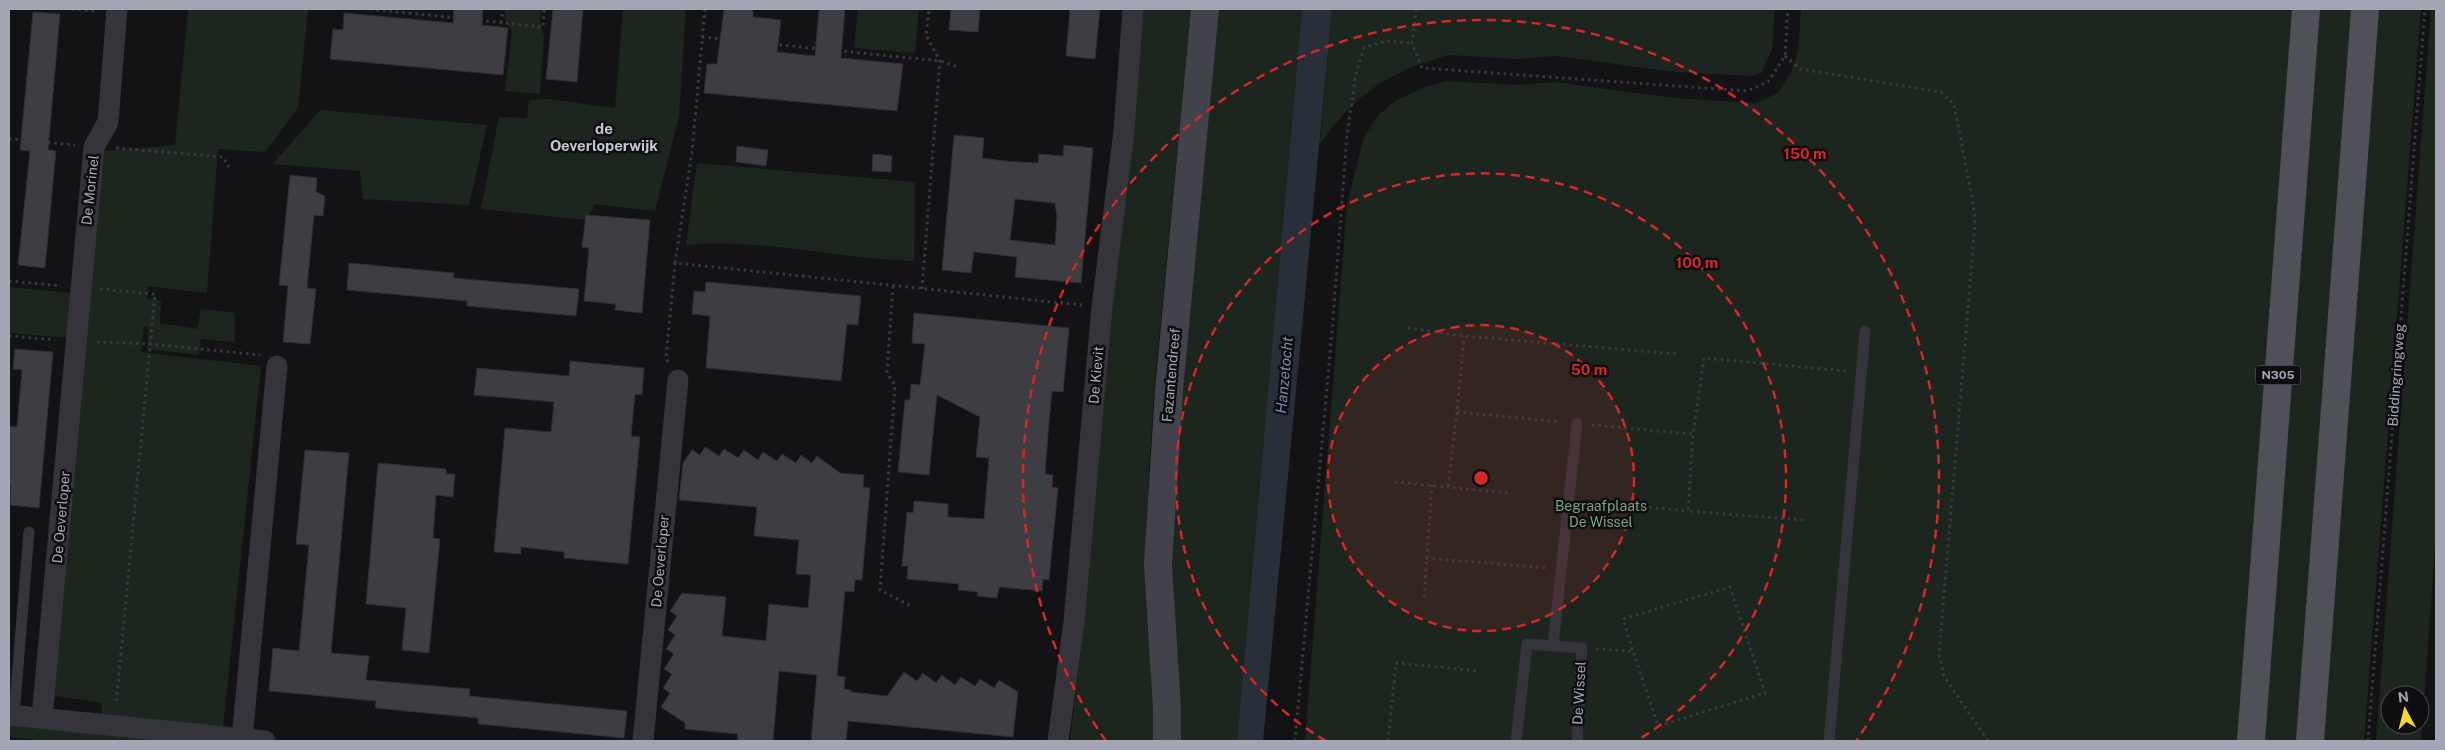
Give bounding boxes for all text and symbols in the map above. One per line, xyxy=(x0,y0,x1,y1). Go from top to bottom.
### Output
district label: de Oeverloperwijk xyxy=(550,120,658,154)
text: 150 m xyxy=(1783,145,1827,162)
street label: De Morinel xyxy=(78,154,102,226)
text: 100 m xyxy=(1676,254,1718,271)
street label: Biddingringweg xyxy=(2384,323,2408,427)
street label: Fazantendreef xyxy=(1159,327,1183,423)
water label: Hanzetocht xyxy=(1272,335,1296,414)
street label: De Kievit xyxy=(1086,346,1106,404)
text: 50 m xyxy=(1571,361,1607,378)
road number: N305 xyxy=(2256,366,2300,384)
centre of rings xyxy=(1472,469,1490,487)
street label: De Oeverloper xyxy=(49,470,73,564)
park label: Begraafplaats De Wissel xyxy=(1555,498,1647,530)
street label: De Oeverloper xyxy=(648,514,672,608)
street label: De Wissel xyxy=(1569,661,1589,725)
north arrow xyxy=(2380,685,2430,735)
text: N xyxy=(2397,688,2410,706)

